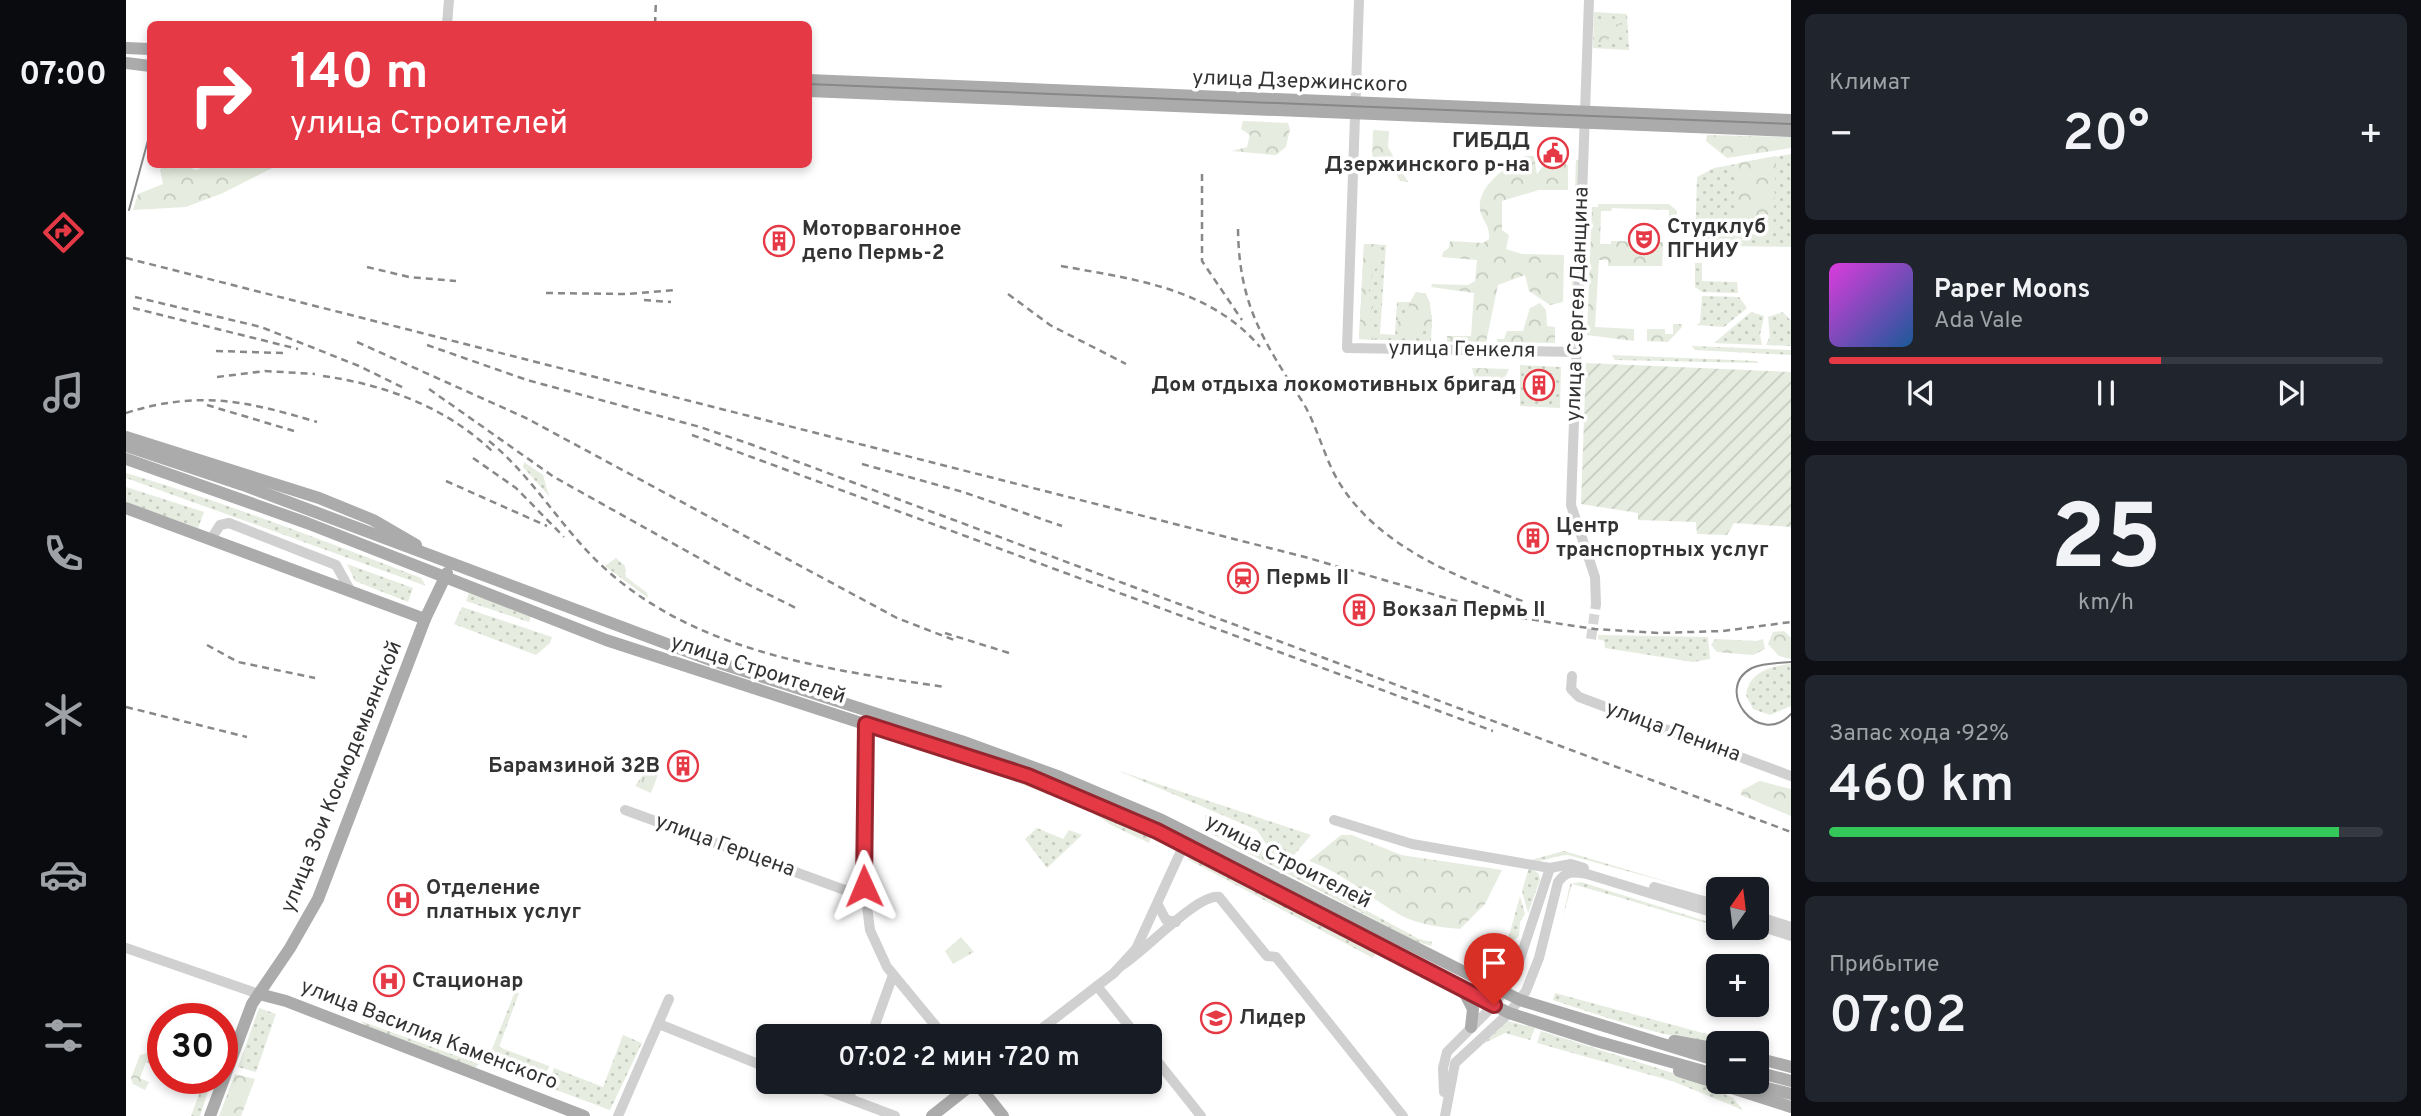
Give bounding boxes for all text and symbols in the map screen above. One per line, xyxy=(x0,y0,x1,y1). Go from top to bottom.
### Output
text: 140 m xyxy=(290,44,429,106)
icon: right xyxy=(175,49,266,140)
text: 07:00 xyxy=(19,56,107,96)
street label: улица Дзержинского xyxy=(1192,65,1408,99)
text: Климат xyxy=(1829,69,1910,98)
text: 20° xyxy=(2062,103,2150,169)
text: улица Строителей xyxy=(290,105,568,145)
text: − xyxy=(1829,112,1854,161)
text: + xyxy=(2358,112,2383,161)
place label: ГИБДД Дзержинского р-на xyxy=(1325,128,1530,179)
public building icon: ГИБДД Дзержинского р-на xyxy=(1536,136,1570,170)
street label: улица Сергея Данщина xyxy=(1560,186,1596,422)
icon: directions xyxy=(39,208,88,257)
place label: Студклуб ПГНИУ xyxy=(1667,214,1766,265)
place label: Моторвагонное депо Пермь-2 xyxy=(802,216,962,267)
theatre icon: Студклуб ПГНИУ xyxy=(1627,222,1661,256)
building icon: Моторвагонное депо Пермь-2 xyxy=(762,224,796,258)
text: Paper Moons xyxy=(1934,274,2090,307)
text: Ada Vale xyxy=(1934,307,2023,336)
street label: улица Генкеля xyxy=(1388,335,1536,365)
icon: music xyxy=(39,368,88,417)
building icon: Дом отдыха локомотивных бригад xyxy=(1522,368,1556,402)
place label: Дом отдыха локомотивных бригад xyxy=(1151,372,1516,399)
icon: previous xyxy=(1902,374,1940,412)
icon: pause xyxy=(2087,374,2125,412)
icon: next xyxy=(2272,374,2310,412)
text: 25 xyxy=(2050,486,2162,601)
place label: Центр транспортных услуг xyxy=(1556,513,1769,564)
building icon: Центр транспортных услуг xyxy=(1516,521,1550,555)
icon: phone xyxy=(39,529,88,578)
station icon: Пермь II xyxy=(1226,561,1260,595)
place label: Пермь II xyxy=(1266,565,1349,592)
text: km/h xyxy=(2078,589,2134,618)
building icon: Вокзал Пермь II xyxy=(1342,593,1376,627)
place label: Вокзал Пермь II xyxy=(1382,597,1546,624)
street label: улица Строителей xyxy=(667,629,849,711)
street label: улица Зои Космодемьянской xyxy=(275,637,409,917)
icon: climate xyxy=(39,690,88,739)
street label: улица Ленина xyxy=(1602,695,1744,769)
text: Запас хода · 92% xyxy=(1829,720,2009,749)
building icon: Барамзиной 32В xyxy=(666,749,700,783)
place label: Барамзиной 32В xyxy=(488,753,660,780)
text: 460 km xyxy=(1829,754,2014,820)
street label: улица Герцена xyxy=(651,808,799,884)
street label: улица Строителей xyxy=(1201,809,1375,915)
position arrow xyxy=(827,849,901,923)
icon: car xyxy=(39,850,88,899)
place label: Отделение платных услуг xyxy=(426,875,581,926)
north arrow xyxy=(1706,877,1769,940)
map controls xyxy=(1706,877,1769,1094)
hospital icon: Отделение платных услуг xyxy=(386,883,420,917)
pin xyxy=(1464,933,1524,1005)
icon: arrive xyxy=(1475,944,1513,982)
text: Прибытие xyxy=(1829,951,1939,980)
button: + xyxy=(1706,954,1769,1017)
hospital icon: Стационар xyxy=(372,964,406,998)
place label: Стационар xyxy=(412,968,523,995)
street label: улица Василия Каменского xyxy=(296,973,562,1097)
text: 07:02 xyxy=(1829,985,1967,1051)
school or university icon: Лидер xyxy=(1199,1001,1233,1035)
speed limit sign: 30 xyxy=(147,1003,238,1094)
place label: Лидер xyxy=(1239,1005,1306,1032)
icon: filters xyxy=(39,1011,88,1060)
button: − xyxy=(1706,1031,1769,1094)
text: 07:02 · 2 мин · 720 m xyxy=(838,1042,1080,1075)

